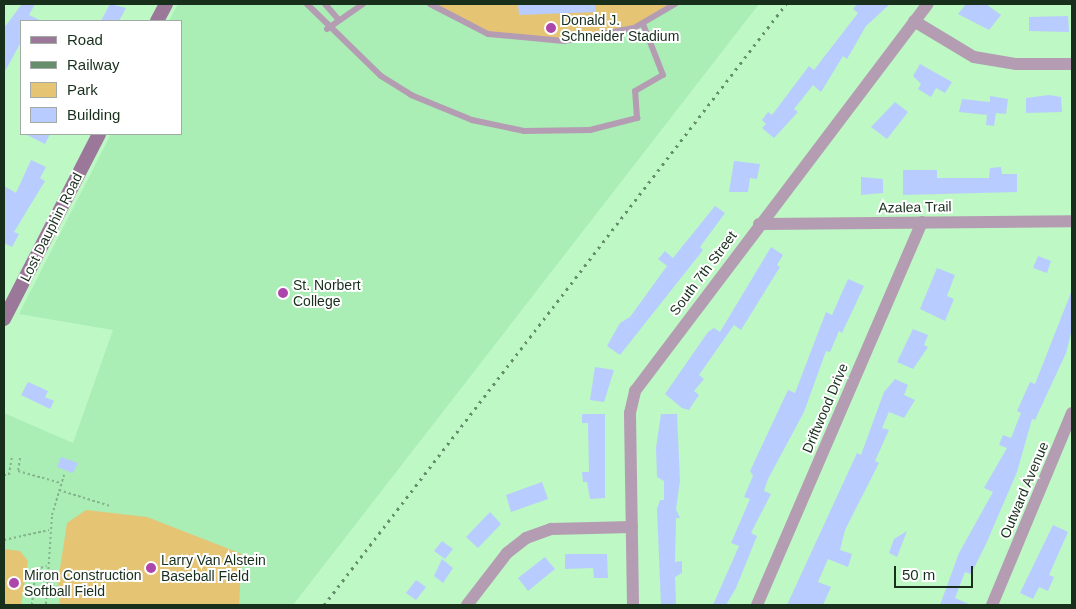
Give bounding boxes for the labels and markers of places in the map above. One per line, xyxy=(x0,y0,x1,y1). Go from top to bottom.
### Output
place label: Donald J. Schneider Stadium xyxy=(561,12,679,44)
marker: Donald J. Schneider Stadium xyxy=(545,22,557,34)
place label: St. Norbert College xyxy=(293,277,361,310)
marker: St. Norbert College xyxy=(277,287,289,299)
place label: Larry Van Alstein Baseball Field xyxy=(161,552,267,584)
marker: Larry Van Alstein Baseball Field xyxy=(145,562,157,574)
place label: Miron Construction Softball Field xyxy=(24,567,141,600)
marker: Miron Construction Softball Field xyxy=(8,577,20,589)

